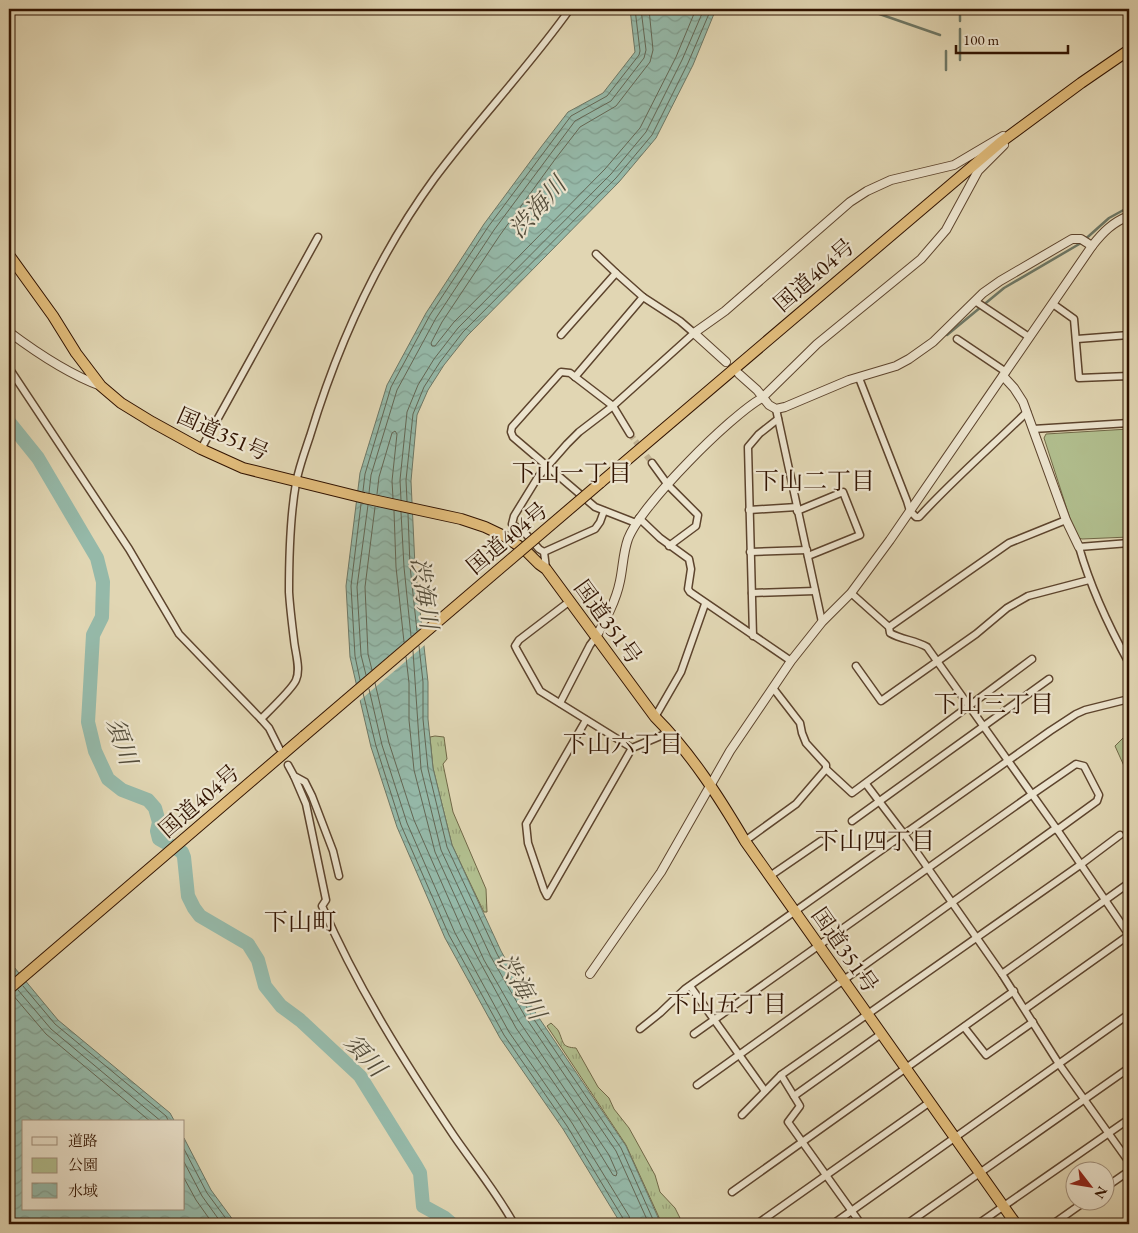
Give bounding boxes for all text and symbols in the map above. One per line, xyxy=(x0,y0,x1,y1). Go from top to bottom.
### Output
scale bar xyxy=(956,22,1068,54)
text: 100 m xyxy=(963,30,1000,49)
water label: 渋海川 xyxy=(501,168,575,244)
street label: 国道404号 xyxy=(768,232,860,318)
street label: 国道351号 xyxy=(172,401,274,467)
district label: 下山一丁目 xyxy=(512,457,632,488)
district label: 下山二丁目 xyxy=(755,465,875,496)
street label: 国道404号 xyxy=(460,495,554,581)
water label: 渋海川 xyxy=(405,555,446,634)
street label: 国道351号 xyxy=(568,574,648,670)
district label: 下山三丁目 xyxy=(934,688,1054,719)
water label: 須川 xyxy=(100,713,145,772)
district label: 下山六丁目 xyxy=(563,728,683,759)
street label: 国道404号 xyxy=(153,758,245,844)
district label: 下山四丁目 xyxy=(815,825,935,856)
street label: 国道351号 xyxy=(805,902,885,998)
district label: 下山町 xyxy=(264,906,336,937)
water label: 渋海川 xyxy=(491,947,554,1028)
district label: 下山五丁目 xyxy=(667,988,787,1019)
water label: 須川 xyxy=(337,1027,395,1085)
legend xyxy=(22,1120,185,1210)
text: 道路 xyxy=(68,1131,98,1150)
text: 公園 xyxy=(68,1155,98,1174)
north arrow xyxy=(1066,1160,1116,1210)
text: 水域 xyxy=(68,1181,98,1200)
text: N xyxy=(1090,1183,1112,1203)

